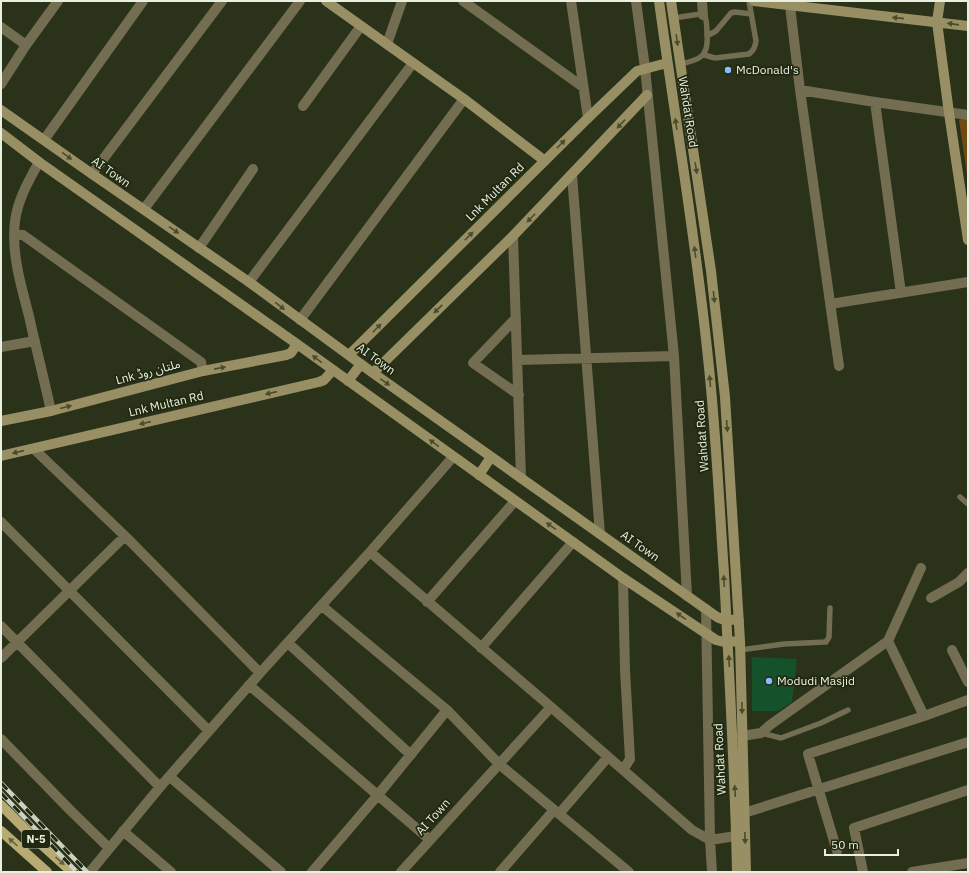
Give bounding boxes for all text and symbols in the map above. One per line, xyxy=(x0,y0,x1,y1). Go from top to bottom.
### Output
one-way arrow xyxy=(892,14,904,21)
one-way arrow xyxy=(947,21,959,27)
one-way arrow xyxy=(674,34,680,46)
place label: McDonald's xyxy=(736,62,799,77)
marker: McDonald's xyxy=(723,65,733,75)
street label: Wahdat Road xyxy=(675,75,702,149)
one-way arrow xyxy=(673,118,679,130)
one-way arrow xyxy=(616,119,625,129)
one-way arrow xyxy=(556,139,566,149)
one-way arrow xyxy=(62,152,72,160)
street label: AI Town xyxy=(89,153,134,190)
street label: Lnk Multan Rd xyxy=(462,159,527,224)
one-way arrow xyxy=(693,162,699,174)
one-way arrow xyxy=(526,213,536,223)
one-way arrow xyxy=(169,226,179,234)
one-way arrow xyxy=(464,231,474,241)
one-way arrow xyxy=(692,246,698,258)
one-way arrow xyxy=(711,291,717,303)
one-way arrow xyxy=(275,301,285,309)
one-way arrow xyxy=(433,304,443,314)
one-way arrow xyxy=(372,323,382,333)
street label: AI Town xyxy=(354,340,399,378)
one-way arrow xyxy=(311,354,322,363)
street label: Lnk ملتان روڈ xyxy=(114,356,182,387)
one-way arrow xyxy=(214,365,226,371)
one-way arrow xyxy=(707,375,714,387)
one-way arrow xyxy=(380,378,390,386)
street label: Lnk Multan Rd xyxy=(127,388,205,419)
one-way arrow xyxy=(265,390,278,396)
street label: Wahdat Road xyxy=(692,400,711,472)
one-way arrow xyxy=(61,404,73,410)
one-way arrow xyxy=(139,420,151,426)
one-way arrow xyxy=(723,420,730,432)
one-way arrow xyxy=(428,439,439,447)
one-way arrow xyxy=(12,450,25,456)
one-way arrow xyxy=(546,523,556,531)
street label: AI Town xyxy=(618,527,663,564)
one-way arrow xyxy=(721,574,727,587)
one-way arrow xyxy=(676,612,686,620)
one-way arrow xyxy=(725,655,732,667)
place label: Modudi Masjid xyxy=(777,673,855,688)
marker: Modudi Masjid xyxy=(764,676,774,686)
one-way arrow xyxy=(739,702,745,715)
street label: Wahdat Road xyxy=(710,723,729,795)
one-way arrow xyxy=(731,785,738,797)
street label: AI Town xyxy=(412,795,453,838)
road number: N-5 xyxy=(22,830,50,848)
scale bar xyxy=(825,831,898,857)
one-way arrow xyxy=(742,832,748,845)
text: 50 m xyxy=(831,837,859,852)
one-way arrow xyxy=(8,838,19,847)
one-way arrow xyxy=(55,856,65,865)

